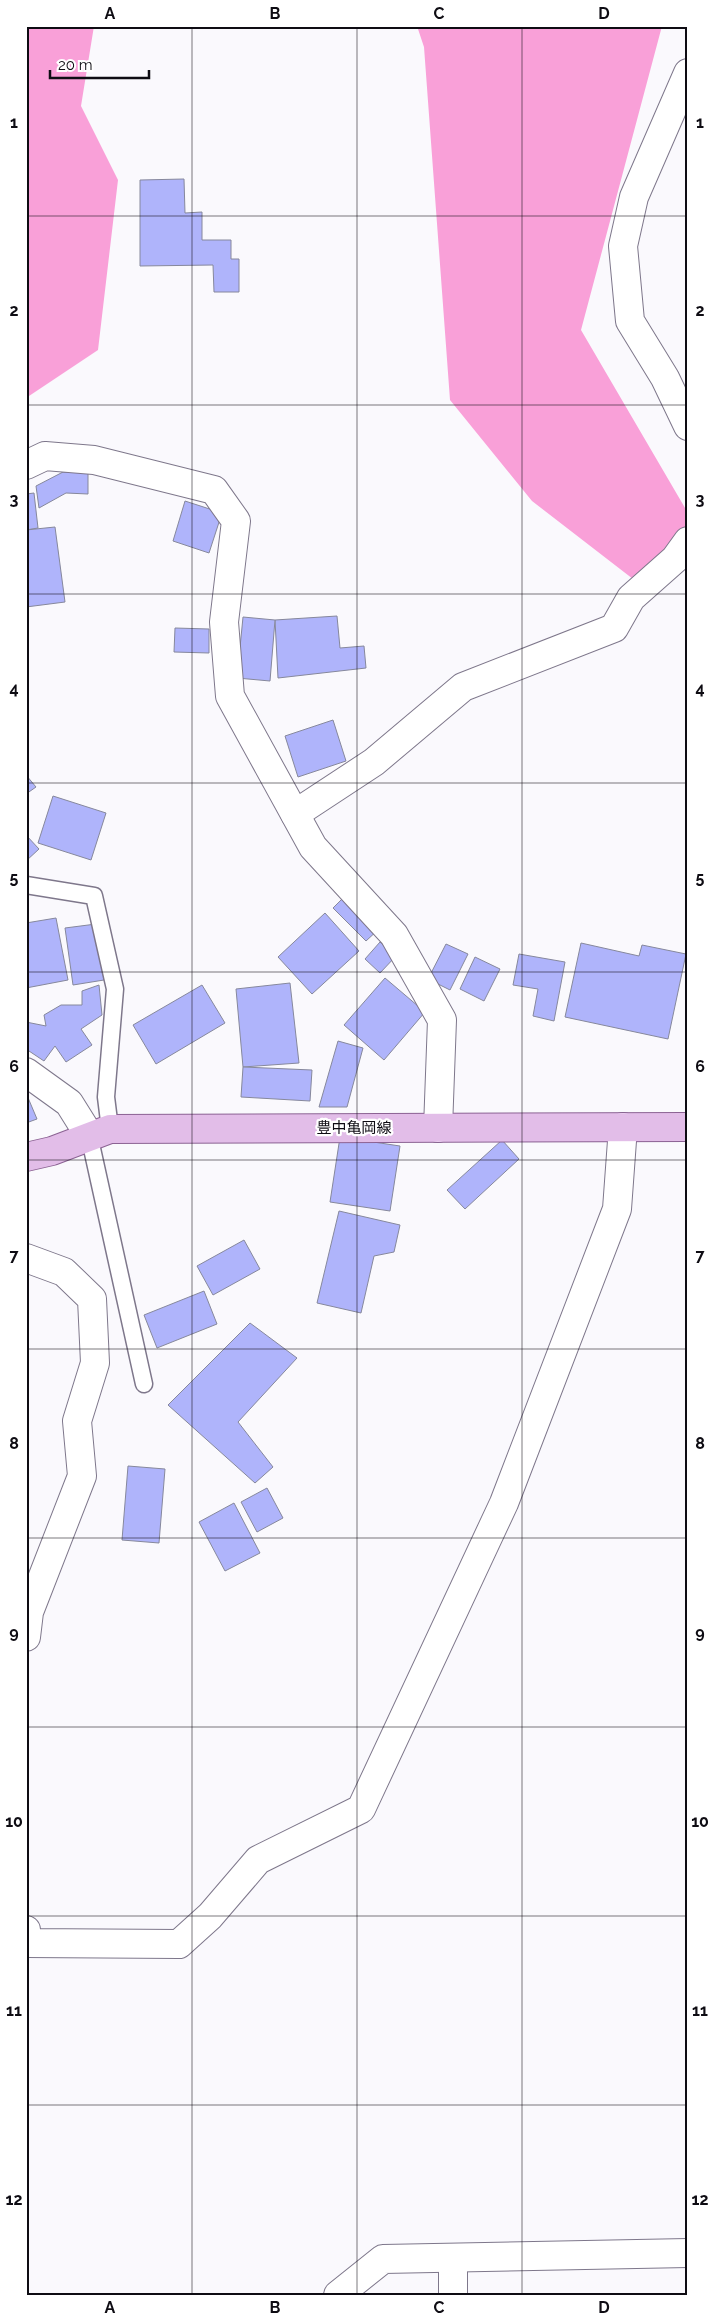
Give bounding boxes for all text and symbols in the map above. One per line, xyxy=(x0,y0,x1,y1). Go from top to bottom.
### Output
text: A xyxy=(105,4,116,23)
text: B xyxy=(270,4,281,23)
text: C xyxy=(434,4,445,23)
text: D xyxy=(598,4,610,23)
scale bar xyxy=(50,48,149,80)
text: 20 m xyxy=(58,56,93,74)
text: 1 xyxy=(10,113,18,132)
text: 1 xyxy=(696,113,704,132)
text: 2 xyxy=(9,301,19,320)
text: 2 xyxy=(695,301,705,320)
text: 3 xyxy=(10,490,19,509)
text: 3 xyxy=(696,490,705,509)
text: 4 xyxy=(9,679,19,698)
text: 4 xyxy=(695,679,705,698)
text: 5 xyxy=(10,868,19,887)
text: 5 xyxy=(696,868,705,887)
text: 6 xyxy=(9,1057,19,1076)
text: 6 xyxy=(695,1057,705,1076)
street label: 豊中亀岡線 xyxy=(316,1119,392,1137)
text: 7 xyxy=(10,1246,19,1265)
text: 7 xyxy=(696,1246,705,1265)
text: 8 xyxy=(9,1434,19,1453)
text: 8 xyxy=(695,1434,705,1453)
text: 9 xyxy=(9,1623,19,1642)
text: 9 xyxy=(695,1623,705,1642)
text: 10 xyxy=(5,1812,23,1831)
text: 10 xyxy=(691,1812,709,1831)
text: 11 xyxy=(6,2001,22,2020)
text: 11 xyxy=(692,2001,708,2020)
text: 12 xyxy=(6,2190,22,2209)
text: 12 xyxy=(692,2190,708,2209)
text: A xyxy=(105,2298,116,2317)
text: B xyxy=(270,2298,281,2317)
text: C xyxy=(434,2298,445,2317)
text: D xyxy=(598,2298,610,2317)

